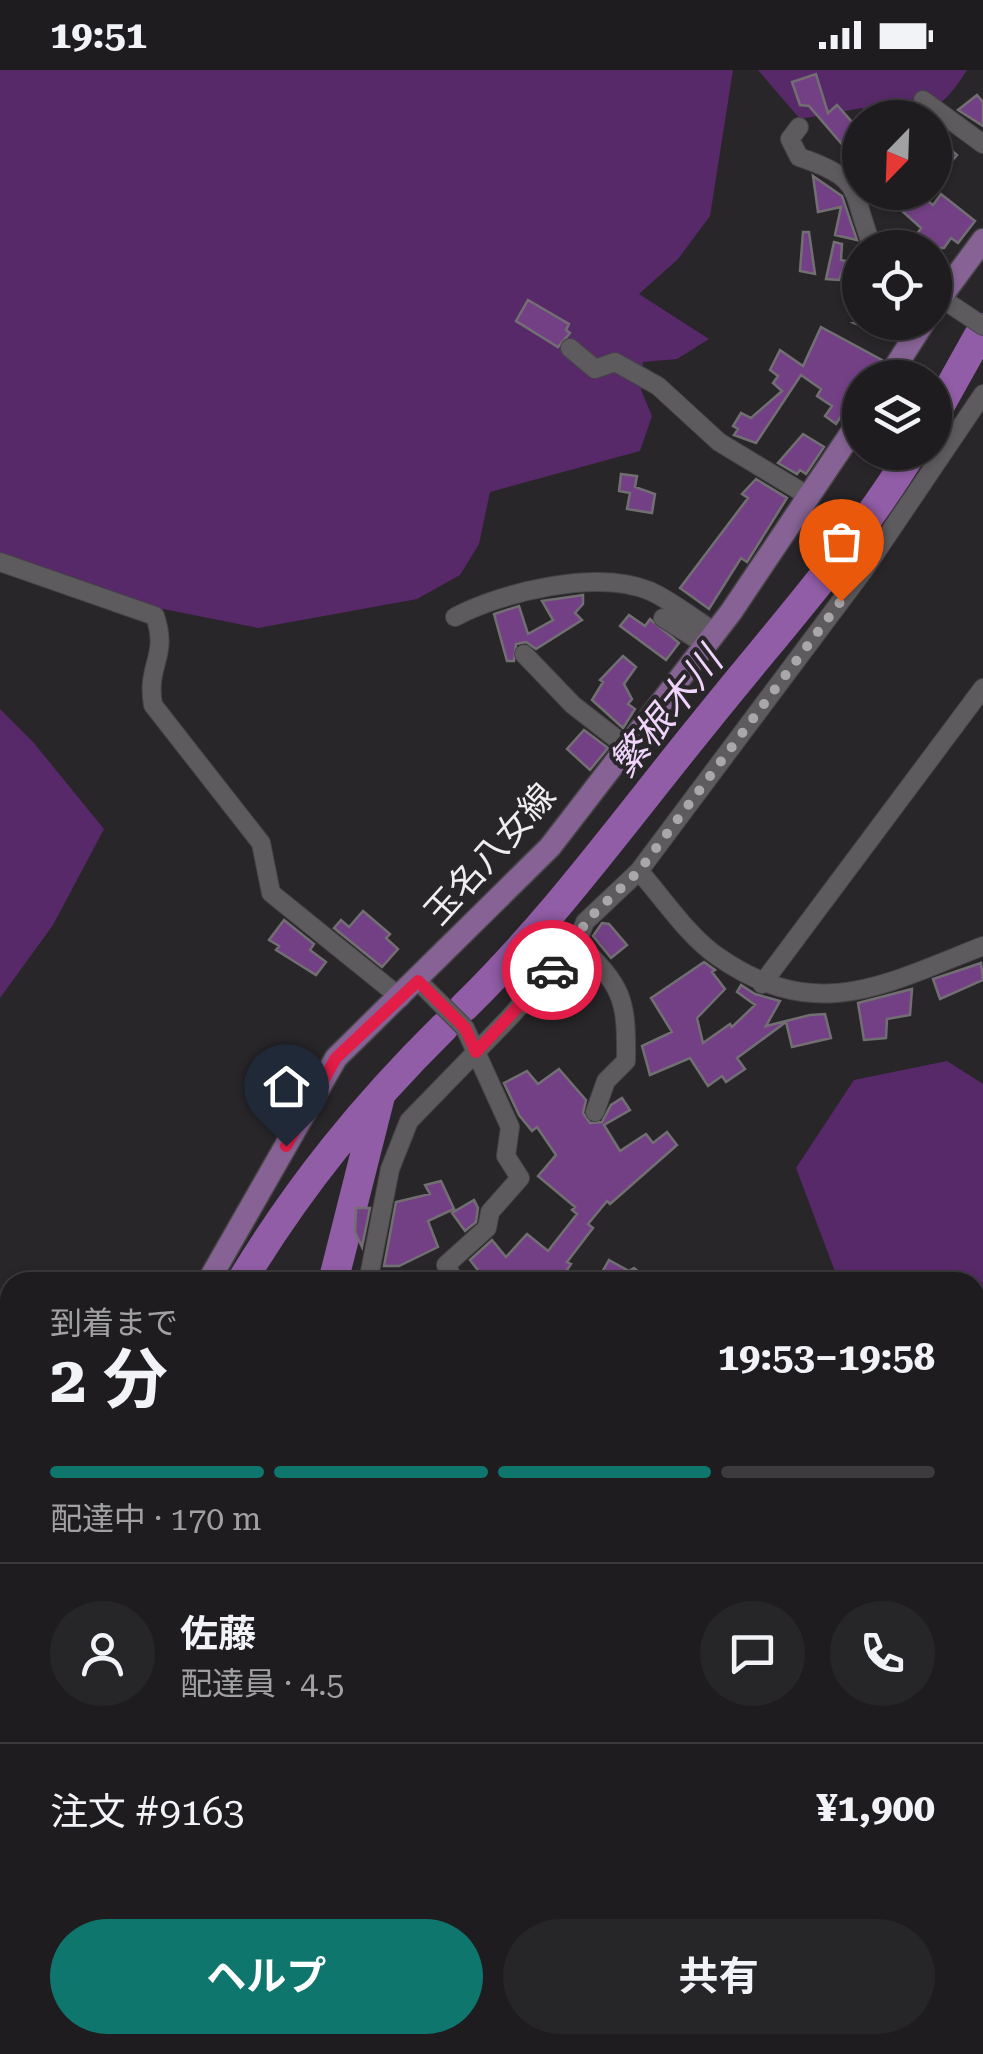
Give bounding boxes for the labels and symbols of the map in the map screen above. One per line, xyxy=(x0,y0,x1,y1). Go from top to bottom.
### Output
north arrow xyxy=(842,100,952,210)
pin xyxy=(799,499,884,602)
water label: 繁根木川 xyxy=(601,636,733,785)
street label: 玉名八女線 xyxy=(417,776,564,933)
courier xyxy=(502,920,602,1020)
pin xyxy=(244,1044,329,1147)

